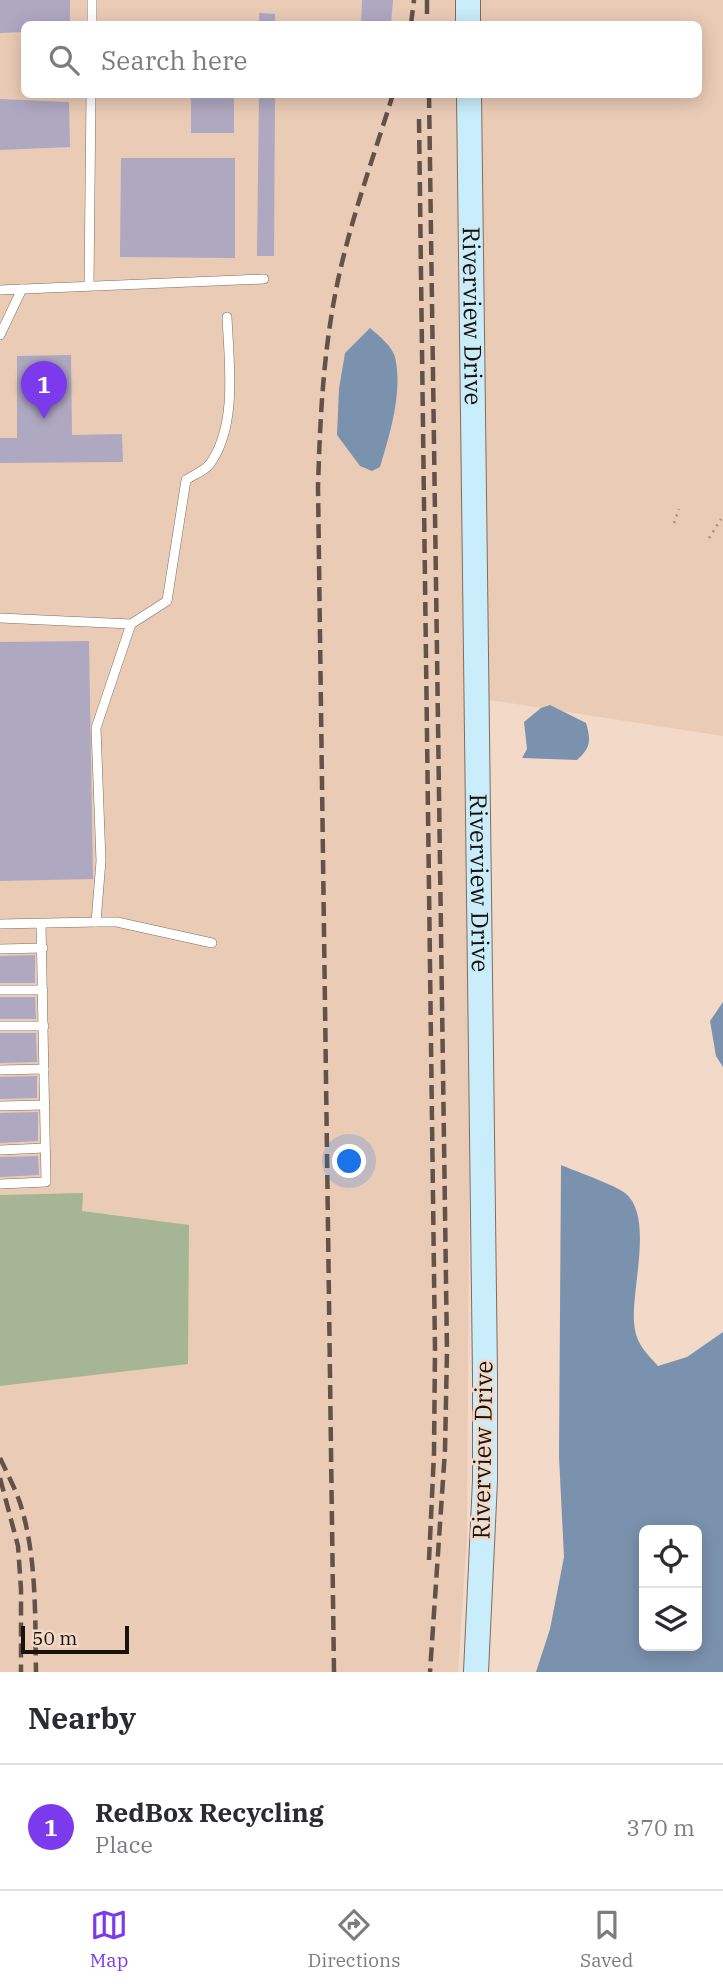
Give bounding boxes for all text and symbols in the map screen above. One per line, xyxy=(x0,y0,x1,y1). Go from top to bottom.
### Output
search box xyxy=(21,21,702,98)
icon: search xyxy=(45,41,83,79)
text: Search here xyxy=(101,43,247,77)
street label: Riverview Drive xyxy=(456,226,490,405)
pin: 1 xyxy=(21,361,67,419)
street label: Riverview Drive xyxy=(463,793,497,972)
your location xyxy=(332,1144,366,1178)
street label: Riverview Drive xyxy=(464,1360,500,1540)
map controls xyxy=(639,1525,702,1651)
button: locate xyxy=(639,1525,702,1588)
button: layers xyxy=(639,1588,702,1651)
scale bar xyxy=(21,1623,130,1655)
text: 50 m xyxy=(32,1626,77,1650)
text: Nearby xyxy=(28,1698,136,1737)
text: RedBox Recycling xyxy=(95,1795,324,1829)
text: 1 xyxy=(44,1812,58,1842)
text: 370 m xyxy=(626,1812,695,1842)
text: Place xyxy=(95,1829,153,1859)
tab: Map xyxy=(90,1906,128,1972)
tab: Directions xyxy=(308,1906,401,1972)
tab: Saved xyxy=(580,1906,633,1972)

